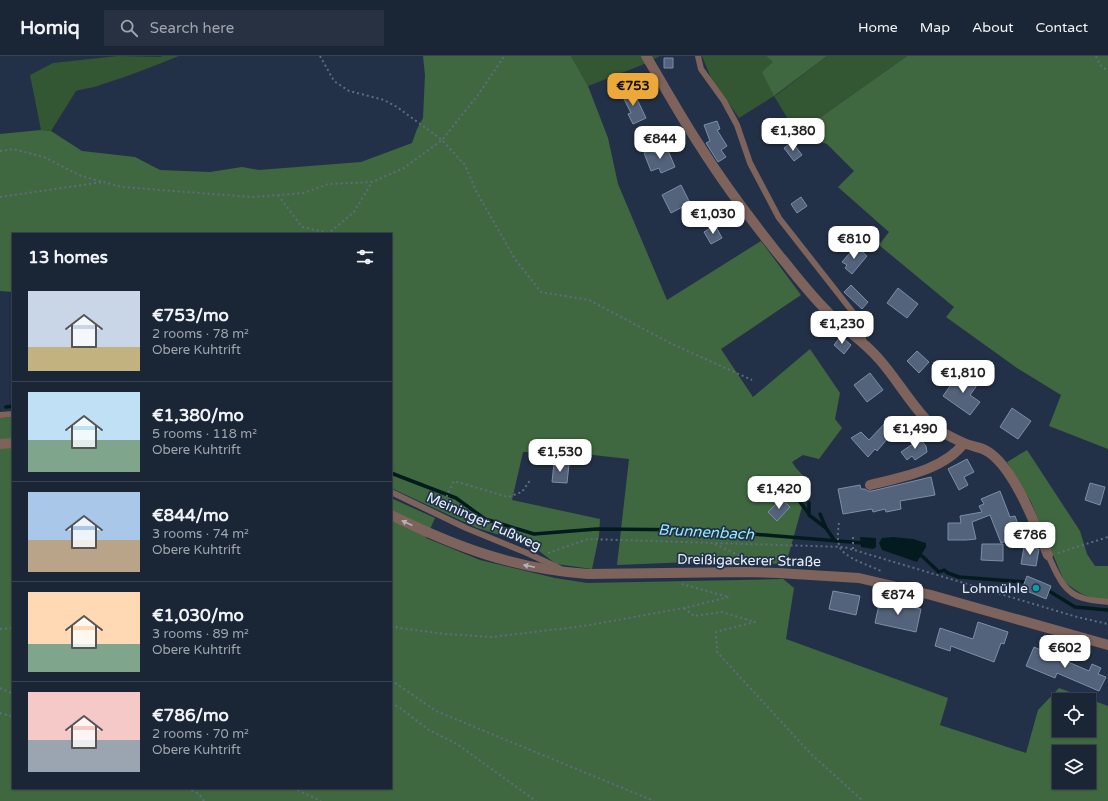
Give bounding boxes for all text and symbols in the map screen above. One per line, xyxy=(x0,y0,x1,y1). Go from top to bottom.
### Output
search box xyxy=(104,10,384,46)
text: Homiq xyxy=(20,17,80,39)
icon: search xyxy=(118,17,140,39)
text: Search here xyxy=(150,19,234,37)
text: Home xyxy=(858,19,898,36)
text: Map xyxy=(920,19,950,36)
text: About xyxy=(972,19,1014,36)
text: Contact xyxy=(1036,19,1088,36)
pin: €753 xyxy=(609,73,657,107)
text: €753 xyxy=(616,78,650,94)
pin: €1,380 xyxy=(760,118,826,152)
text: €1,380 xyxy=(771,123,815,139)
pin: €844 xyxy=(636,126,684,160)
text: €844 xyxy=(643,131,677,147)
pin: €1,030 xyxy=(680,201,746,235)
text: €1,030 xyxy=(691,206,735,222)
pin: €810 xyxy=(830,226,878,260)
text: €810 xyxy=(837,231,871,247)
icon: filters xyxy=(354,246,376,268)
text: 13 homes xyxy=(28,247,108,268)
text: €753/mo xyxy=(152,305,229,326)
icon: home xyxy=(60,307,108,355)
pin: €1,230 xyxy=(809,311,875,345)
text: €1,230 xyxy=(820,316,864,332)
text: 2 rooms · 78 m² xyxy=(152,326,249,342)
text: Obere Kuhtrift xyxy=(152,342,241,358)
pin: €1,810 xyxy=(930,360,996,394)
text: €1,810 xyxy=(941,365,985,381)
text: €1,380/mo xyxy=(152,405,244,426)
icon: home xyxy=(60,408,108,456)
pin: €1,490 xyxy=(882,416,948,450)
text: €1,490 xyxy=(893,421,937,437)
text: 5 rooms · 118 m² xyxy=(152,426,257,442)
pin: €1,530 xyxy=(527,439,593,473)
text: Obere Kuhtrift xyxy=(152,442,241,458)
text: €1,530 xyxy=(538,444,582,460)
pin: €1,420 xyxy=(746,476,812,510)
text: €1,420 xyxy=(757,481,801,497)
street label: Meininger Fußweg xyxy=(424,489,544,554)
text: €844/mo xyxy=(152,505,229,526)
icon: home xyxy=(60,508,108,556)
one-way arrow xyxy=(401,520,412,526)
water label: Brunnenbach xyxy=(658,520,755,544)
pin: €786 xyxy=(1006,522,1054,556)
text: 3 rooms · 74 m² xyxy=(152,526,249,542)
text: €786 xyxy=(1013,527,1047,543)
text: Obere Kuhtrift xyxy=(152,542,241,558)
street label: Dreißigackerer Straße xyxy=(677,551,821,570)
one-way arrow xyxy=(522,563,535,569)
place label: Lohmühle xyxy=(962,580,1028,597)
pin: €874 xyxy=(874,582,922,616)
marker: Lohmühle xyxy=(1031,583,1041,593)
text: €874 xyxy=(881,587,915,603)
text: €1,030/mo xyxy=(152,605,244,626)
icon: home xyxy=(60,608,108,656)
text: 3 rooms · 89 m² xyxy=(152,626,249,642)
pin: €602 xyxy=(1041,635,1089,669)
text: €602 xyxy=(1048,640,1082,656)
text: Obere Kuhtrift xyxy=(152,642,241,658)
map controls xyxy=(1052,693,1096,789)
button: locate xyxy=(1052,693,1096,737)
text: €786/mo xyxy=(152,705,229,726)
icon: home xyxy=(60,708,108,756)
text: 2 rooms · 70 m² xyxy=(152,726,249,742)
text: Obere Kuhtrift xyxy=(152,742,241,758)
button: layers xyxy=(1052,745,1096,789)

